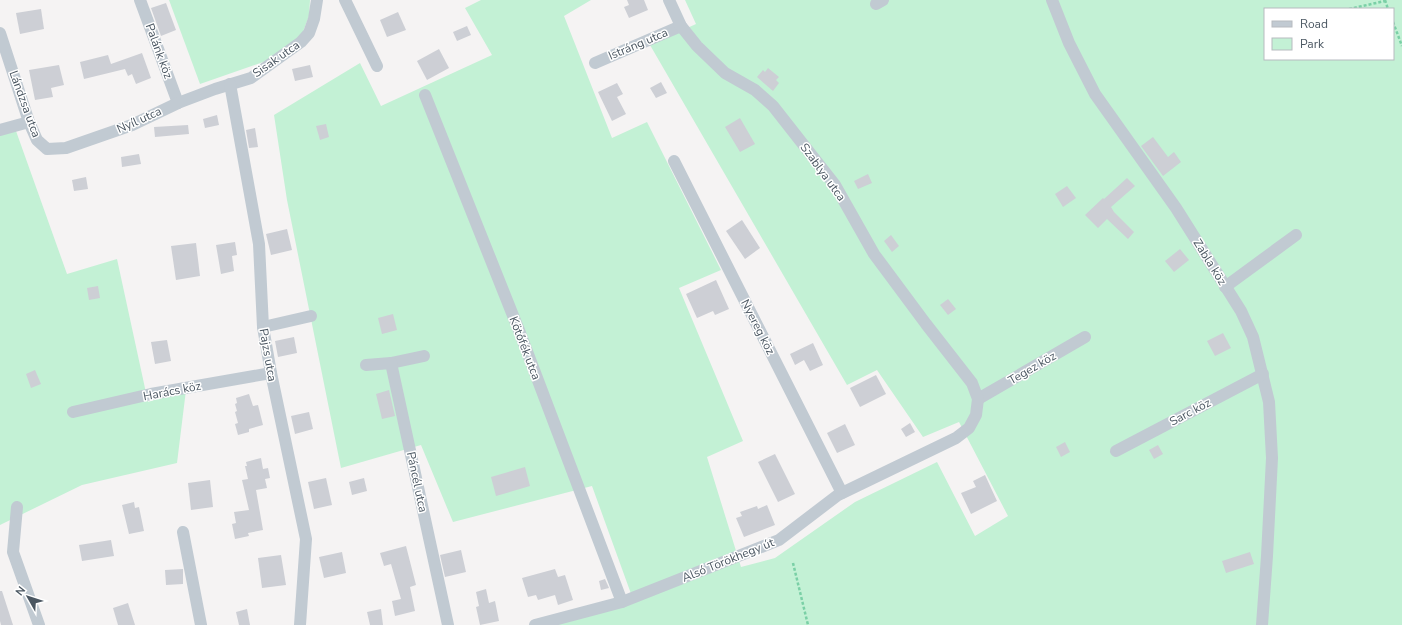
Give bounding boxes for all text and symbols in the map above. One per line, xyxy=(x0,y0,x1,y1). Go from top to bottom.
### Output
legend xyxy=(1264,8,1394,60)
text: Road xyxy=(1300,16,1328,32)
street label: Palánk köz xyxy=(142,21,176,81)
street label: Istráng utca xyxy=(606,24,670,64)
text: Park xyxy=(1300,36,1325,52)
street label: Sisak utca xyxy=(249,37,303,81)
street label: Lándzsa utca xyxy=(5,68,45,140)
street label: Nyíl utca xyxy=(114,103,164,137)
street label: Szablya utca xyxy=(797,140,849,204)
street label: Zabla köz xyxy=(1190,236,1231,288)
street label: Nyereg köz xyxy=(737,297,779,358)
street label: Kötőfék utca xyxy=(506,314,544,382)
street label: Pajzs utca xyxy=(255,327,281,383)
street label: Tegez köz xyxy=(1005,348,1059,388)
street label: Harács köz xyxy=(142,377,203,404)
street label: Sarc köz xyxy=(1167,394,1214,430)
street label: Páncél utca xyxy=(403,450,431,514)
street label: Alsó Törökhegy út xyxy=(680,534,777,586)
north arrow xyxy=(8,577,48,617)
text: N xyxy=(12,583,29,599)

